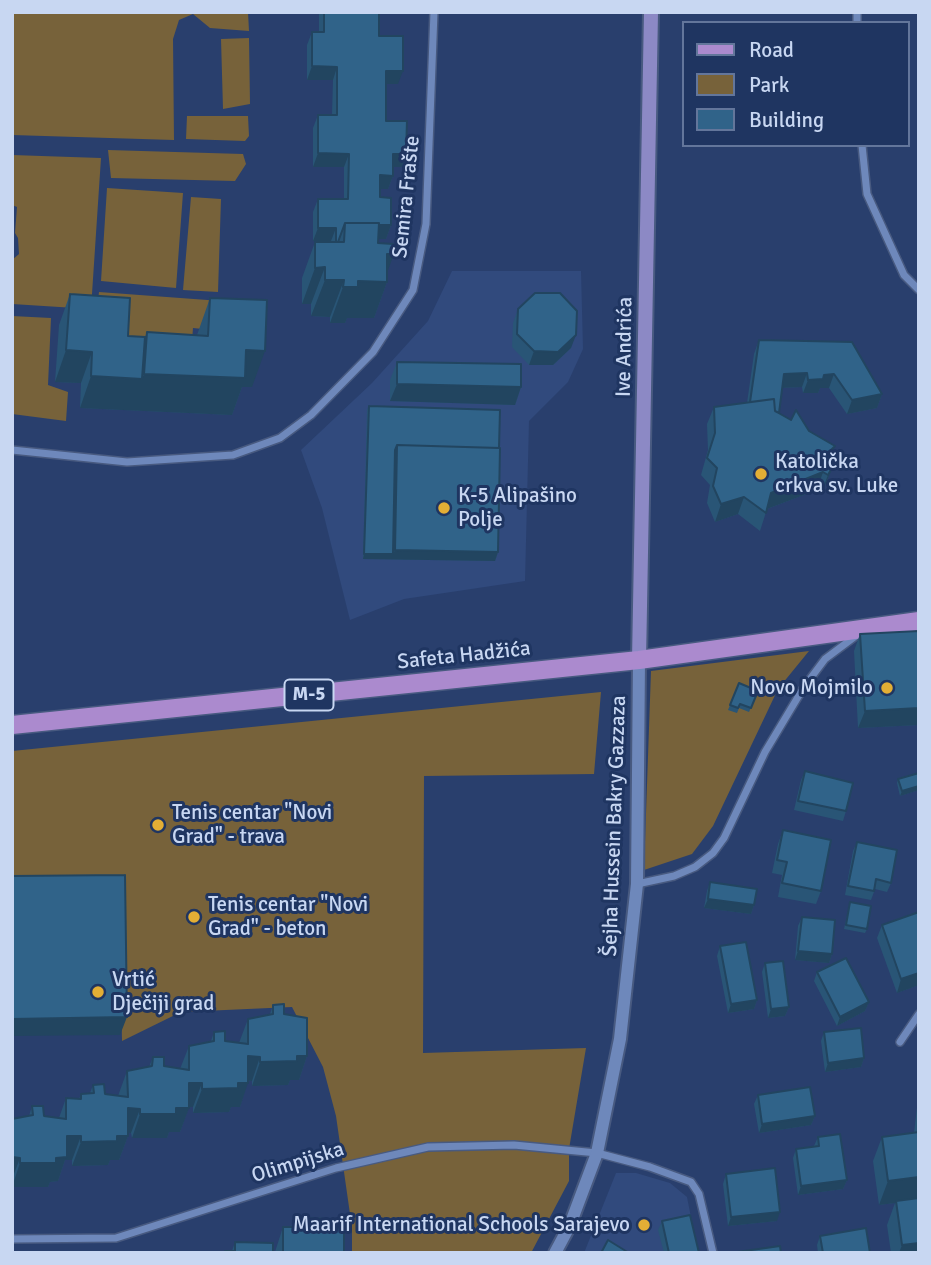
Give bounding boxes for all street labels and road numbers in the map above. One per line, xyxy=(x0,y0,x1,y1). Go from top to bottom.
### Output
street label: Semira Frašte xyxy=(388,135,426,259)
street label: Ive Andrića xyxy=(612,297,638,397)
street label: Safeta Hadžića xyxy=(396,636,532,676)
road number: M-5 xyxy=(284,680,334,710)
street label: Šejha Hussein Bakry Gazzaza xyxy=(598,695,632,957)
street label: Olimpijska xyxy=(249,1137,347,1189)

